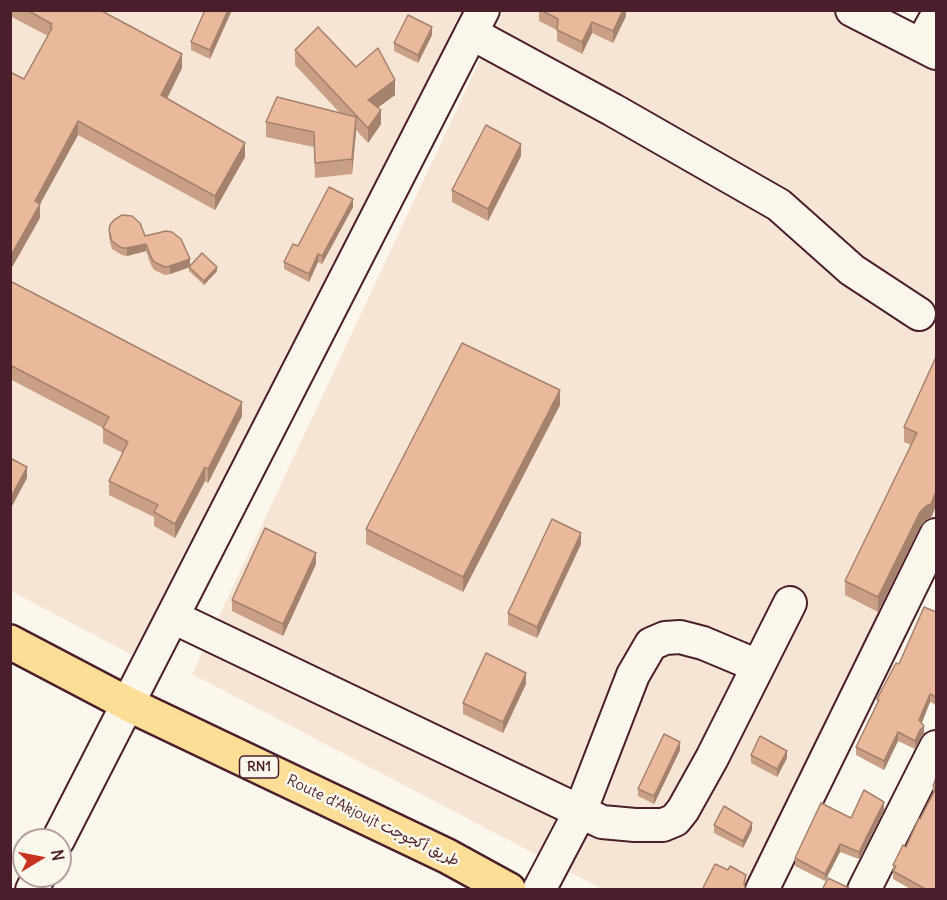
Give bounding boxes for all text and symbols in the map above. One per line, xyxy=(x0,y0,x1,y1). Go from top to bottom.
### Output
road number: RN1 xyxy=(240,756,278,778)
street label: Route d'Akjoujt طريق أكجوجت xyxy=(284,771,462,871)
north arrow xyxy=(12,828,72,888)
text: N xyxy=(47,848,69,862)

